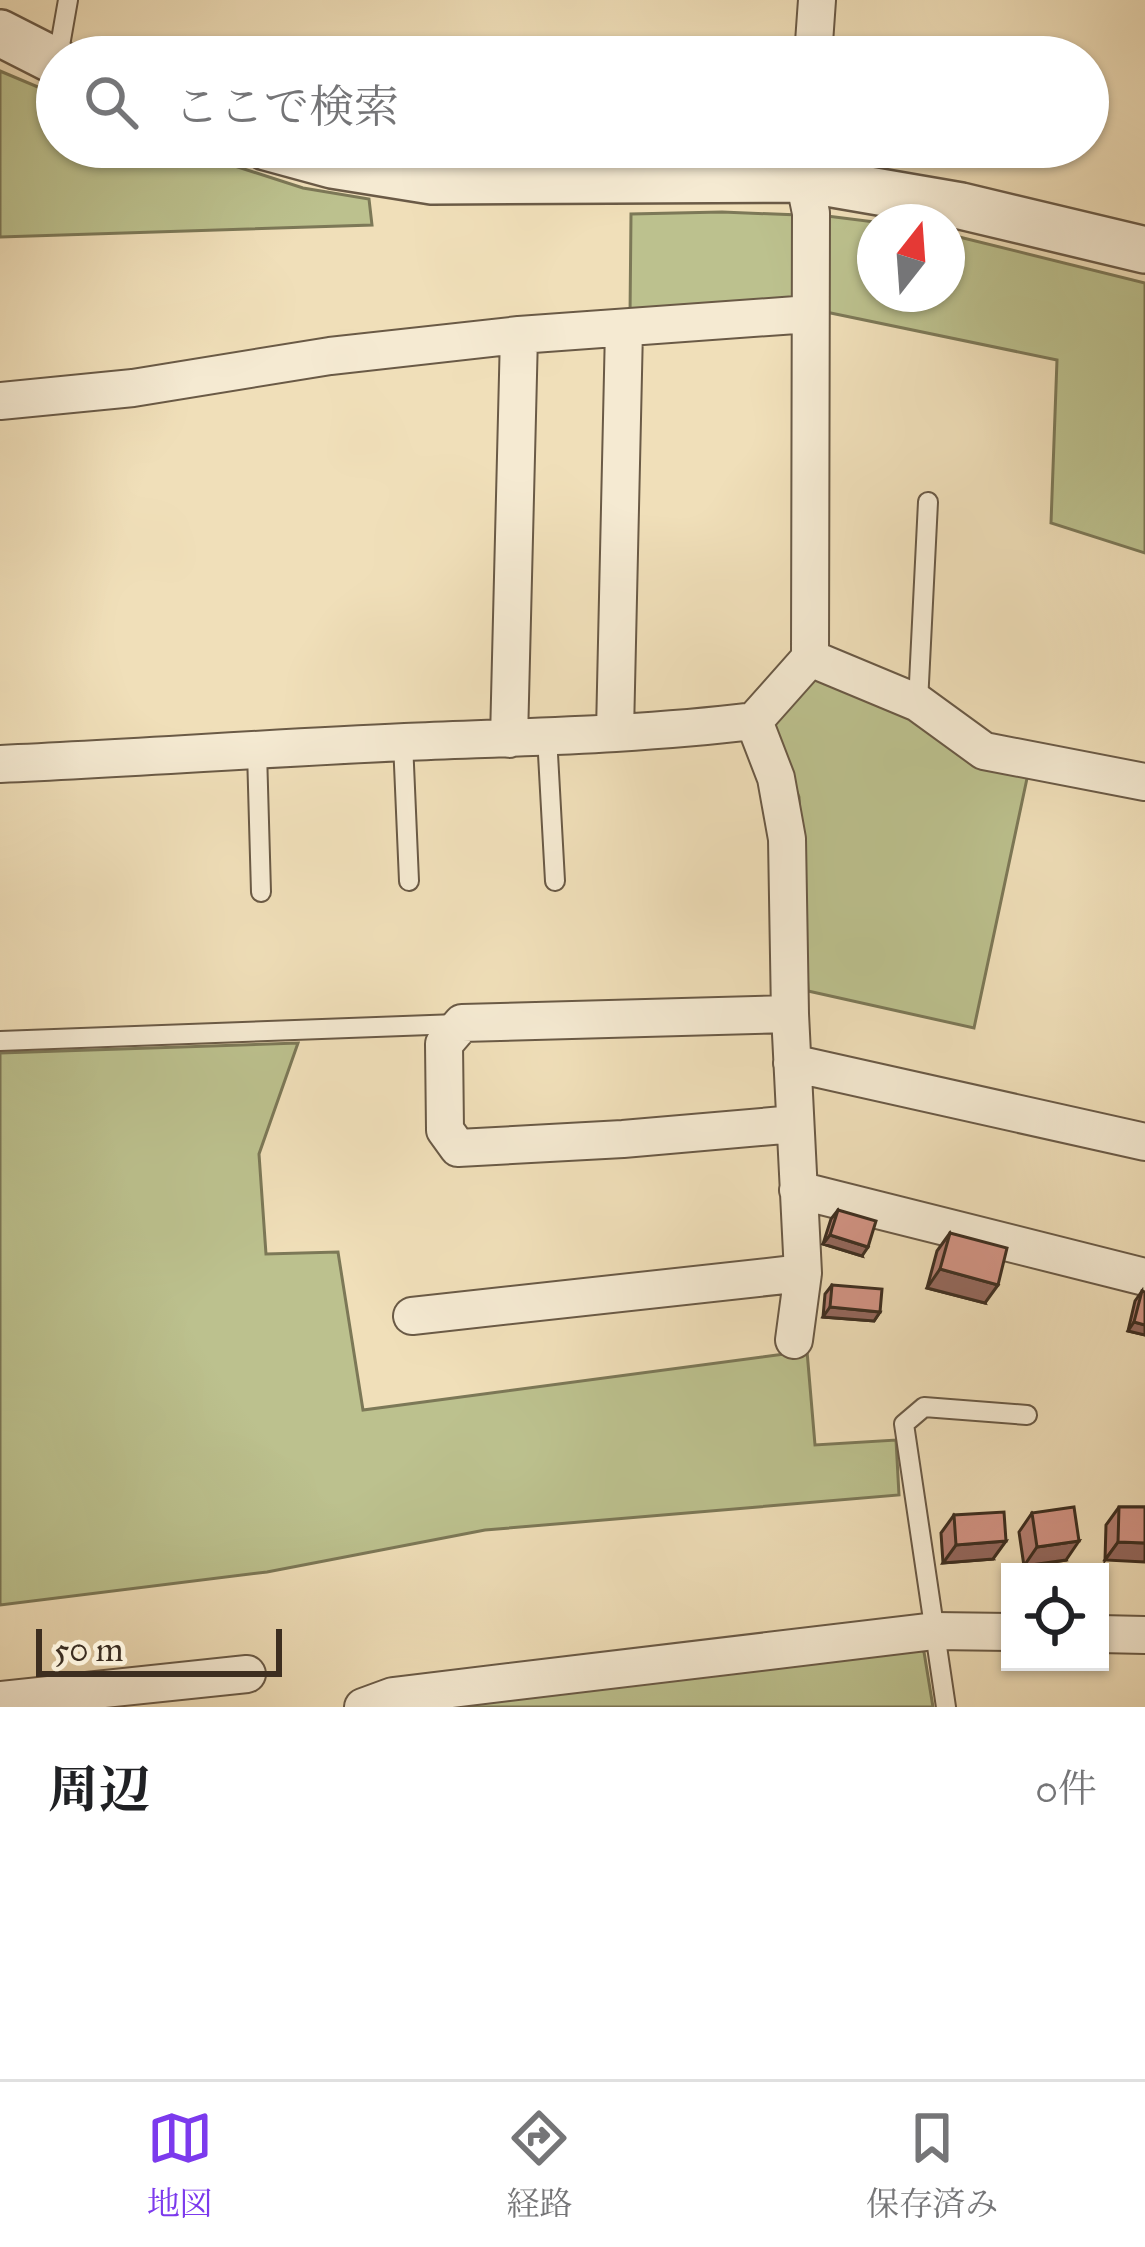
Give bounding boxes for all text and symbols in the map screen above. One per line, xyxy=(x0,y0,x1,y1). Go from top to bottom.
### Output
search box xyxy=(36,36,1109,168)
icon: search xyxy=(78,69,144,135)
text: ここで検索 xyxy=(174,79,399,134)
north arrow xyxy=(857,204,965,312)
map controls xyxy=(1001,1563,1109,1671)
button: locate xyxy=(1001,1563,1109,1671)
scale bar xyxy=(36,1623,282,1676)
text: 50 m xyxy=(54,1630,123,1670)
text: 周辺 xyxy=(48,1759,150,1821)
text: 0件 xyxy=(1035,1765,1097,1813)
tab: 地図 xyxy=(147,2105,213,2224)
tab: 経路 xyxy=(506,2105,572,2224)
tab: 保存済み xyxy=(866,2105,998,2224)

